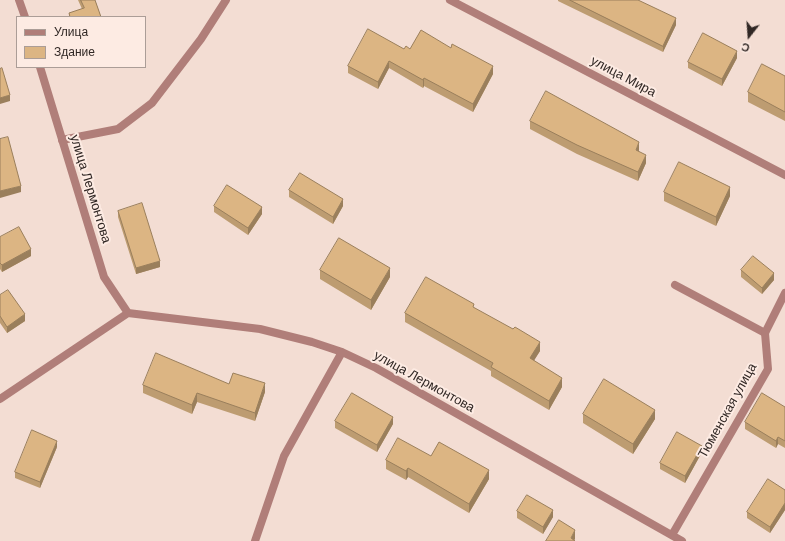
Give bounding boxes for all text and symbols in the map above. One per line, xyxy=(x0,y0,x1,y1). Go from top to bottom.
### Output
legend xyxy=(16,16,146,68)
north arrow xyxy=(729,16,769,56)
text: Улица xyxy=(54,24,88,40)
text: С xyxy=(740,40,751,55)
text: Здание xyxy=(54,44,95,60)
street label: улица Мира xyxy=(588,53,658,101)
street label: улица Лермонтова xyxy=(66,133,114,245)
street label: улица Лермонтова xyxy=(371,348,477,416)
street label: Тюменская улица xyxy=(695,361,761,461)

